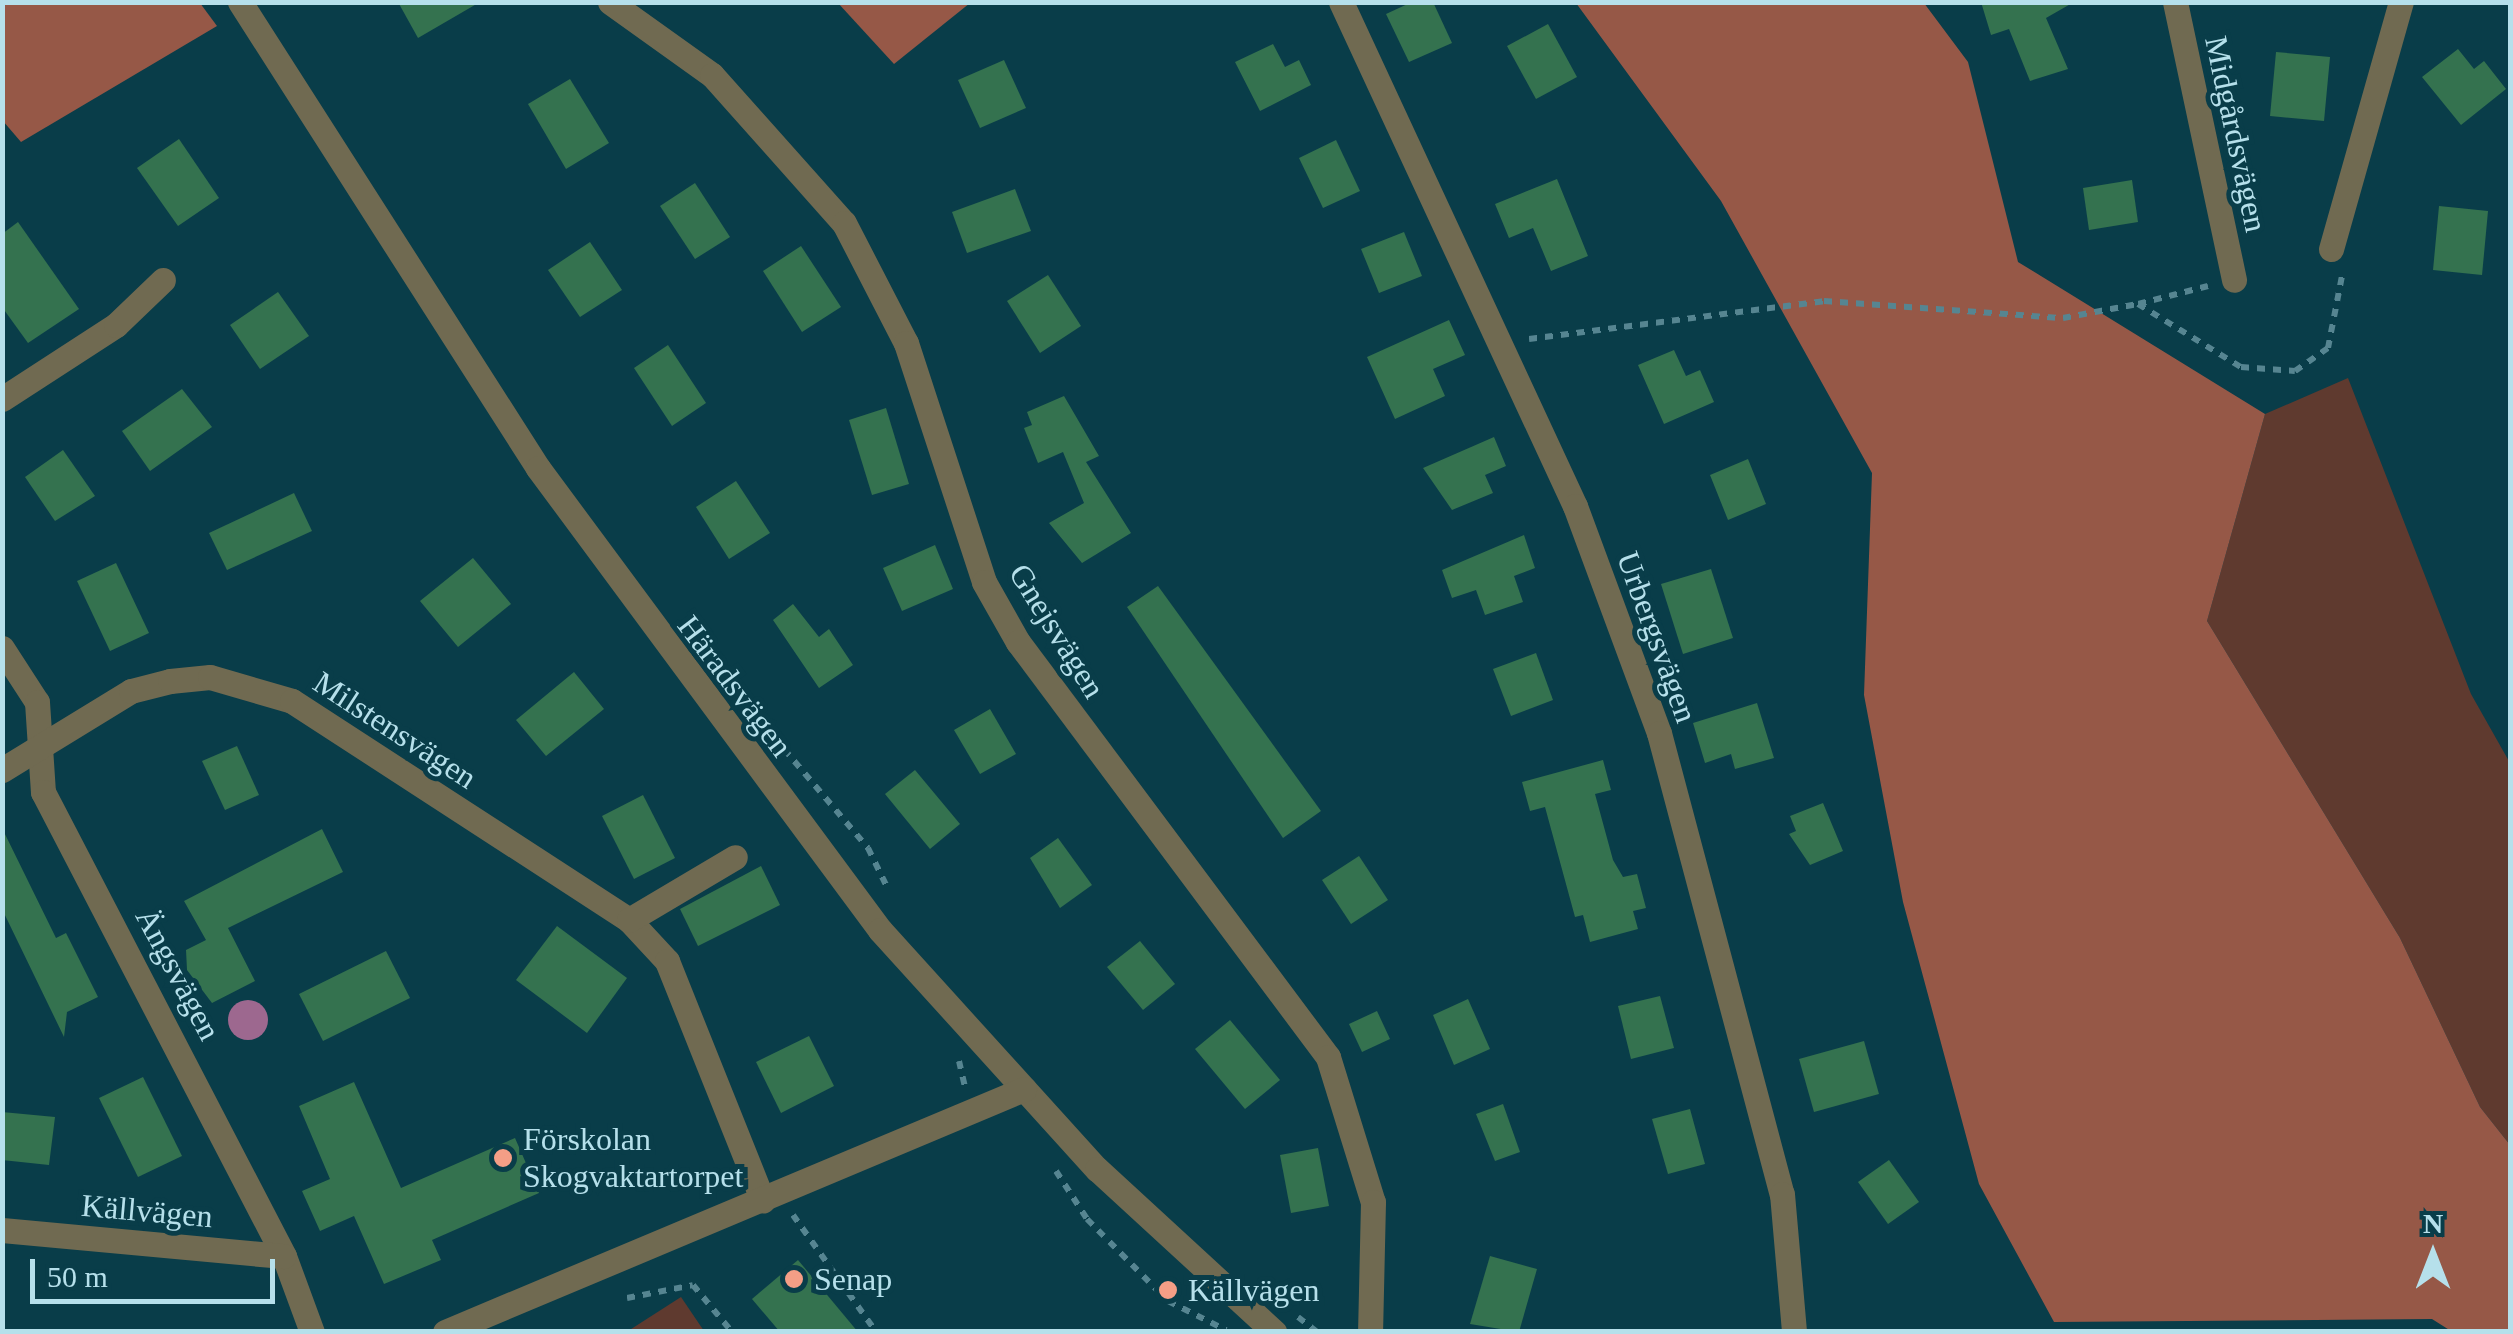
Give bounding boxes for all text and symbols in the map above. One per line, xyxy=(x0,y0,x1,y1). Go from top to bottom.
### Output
street label: Midgårdsvägen xyxy=(2197,33,2275,235)
street label: Urbergsvägen xyxy=(1608,546,1706,728)
street label: Gnejsvägen xyxy=(1001,557,1113,705)
street label: Häradsvägen xyxy=(669,608,801,764)
street label: Milstensvägen xyxy=(306,663,484,797)
street label: Ängsvägen xyxy=(127,901,229,1047)
place label: Förskolan Skogvaktartorpet xyxy=(523,1121,743,1196)
marker: Förskolan Skogvaktartorpet xyxy=(492,1147,514,1169)
street label: Källvägen xyxy=(80,1186,214,1236)
north arrow xyxy=(2383,1204,2483,1304)
text: N xyxy=(2423,1208,2443,1239)
scale bar xyxy=(35,1239,280,1301)
text: 50 m xyxy=(47,1260,108,1293)
place label: Senap xyxy=(814,1260,892,1298)
marker: Senap xyxy=(783,1268,805,1290)
place label: Källvägen xyxy=(1188,1271,1320,1309)
marker: Källvägen xyxy=(1157,1279,1179,1301)

